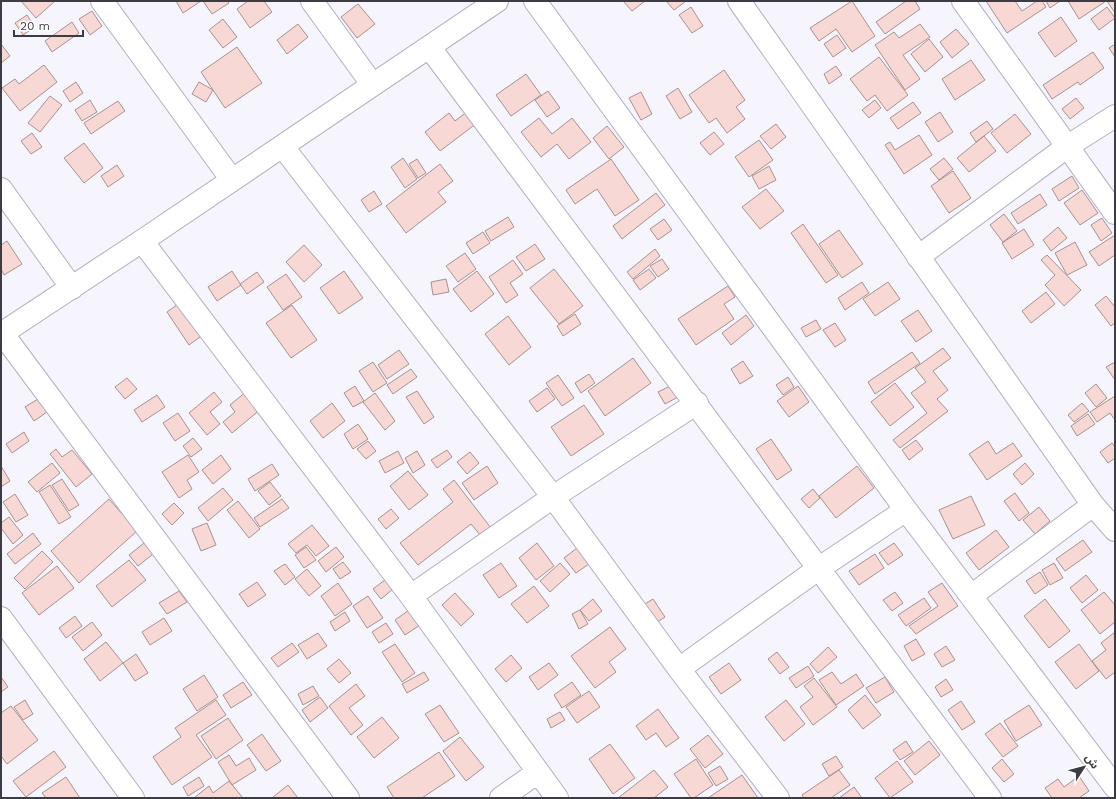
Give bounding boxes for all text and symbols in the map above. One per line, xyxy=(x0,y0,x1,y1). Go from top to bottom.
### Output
scale bar xyxy=(14,12,83,38)
text: 20 m xyxy=(20,19,50,33)
north arrow xyxy=(1064,747,1104,787)
text: ش xyxy=(1082,751,1101,771)

